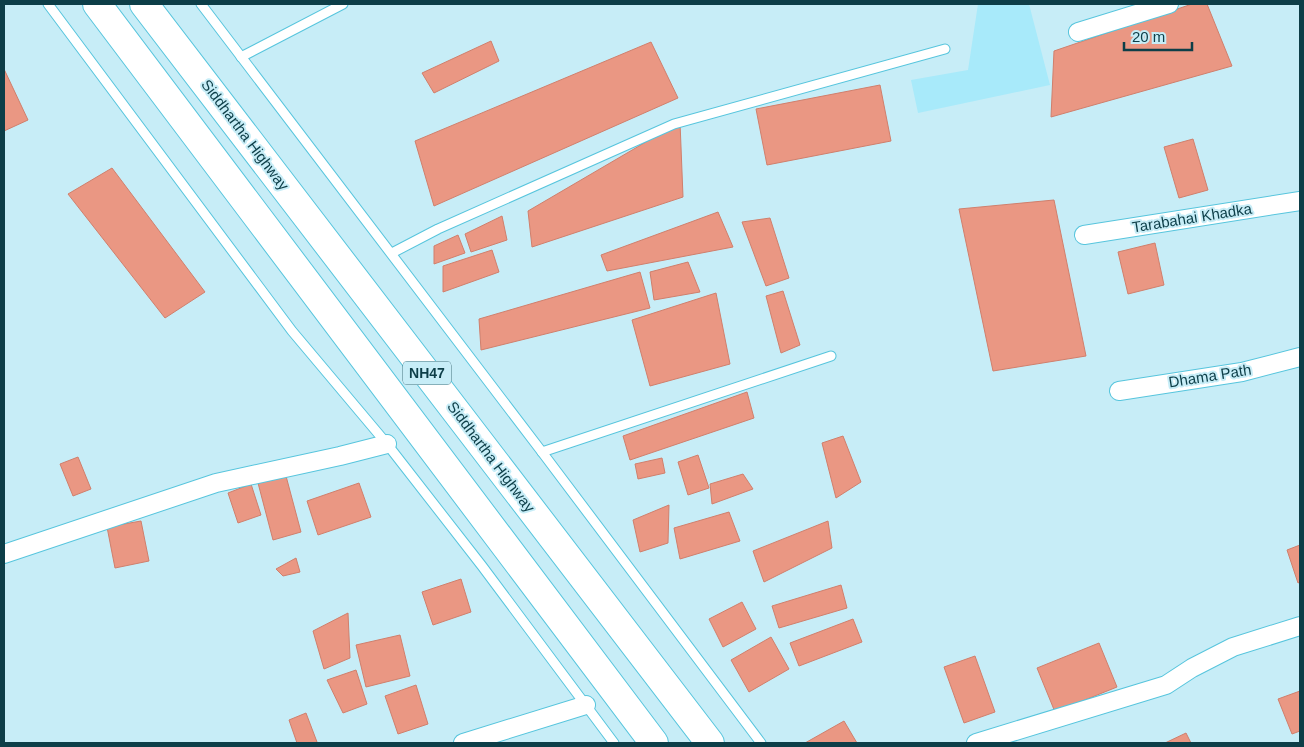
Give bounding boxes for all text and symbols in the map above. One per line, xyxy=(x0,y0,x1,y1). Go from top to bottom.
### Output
scale bar xyxy=(1124,20,1192,52)
text: 20 m xyxy=(1132,28,1165,45)
street label: Siddhartha Highway xyxy=(198,76,293,194)
street label: Tarabahai Khadka xyxy=(1131,200,1254,235)
street label: Dhama Path xyxy=(1167,361,1252,390)
road number: NH47 xyxy=(403,362,451,384)
street label: Siddhartha Highway xyxy=(444,398,539,516)

